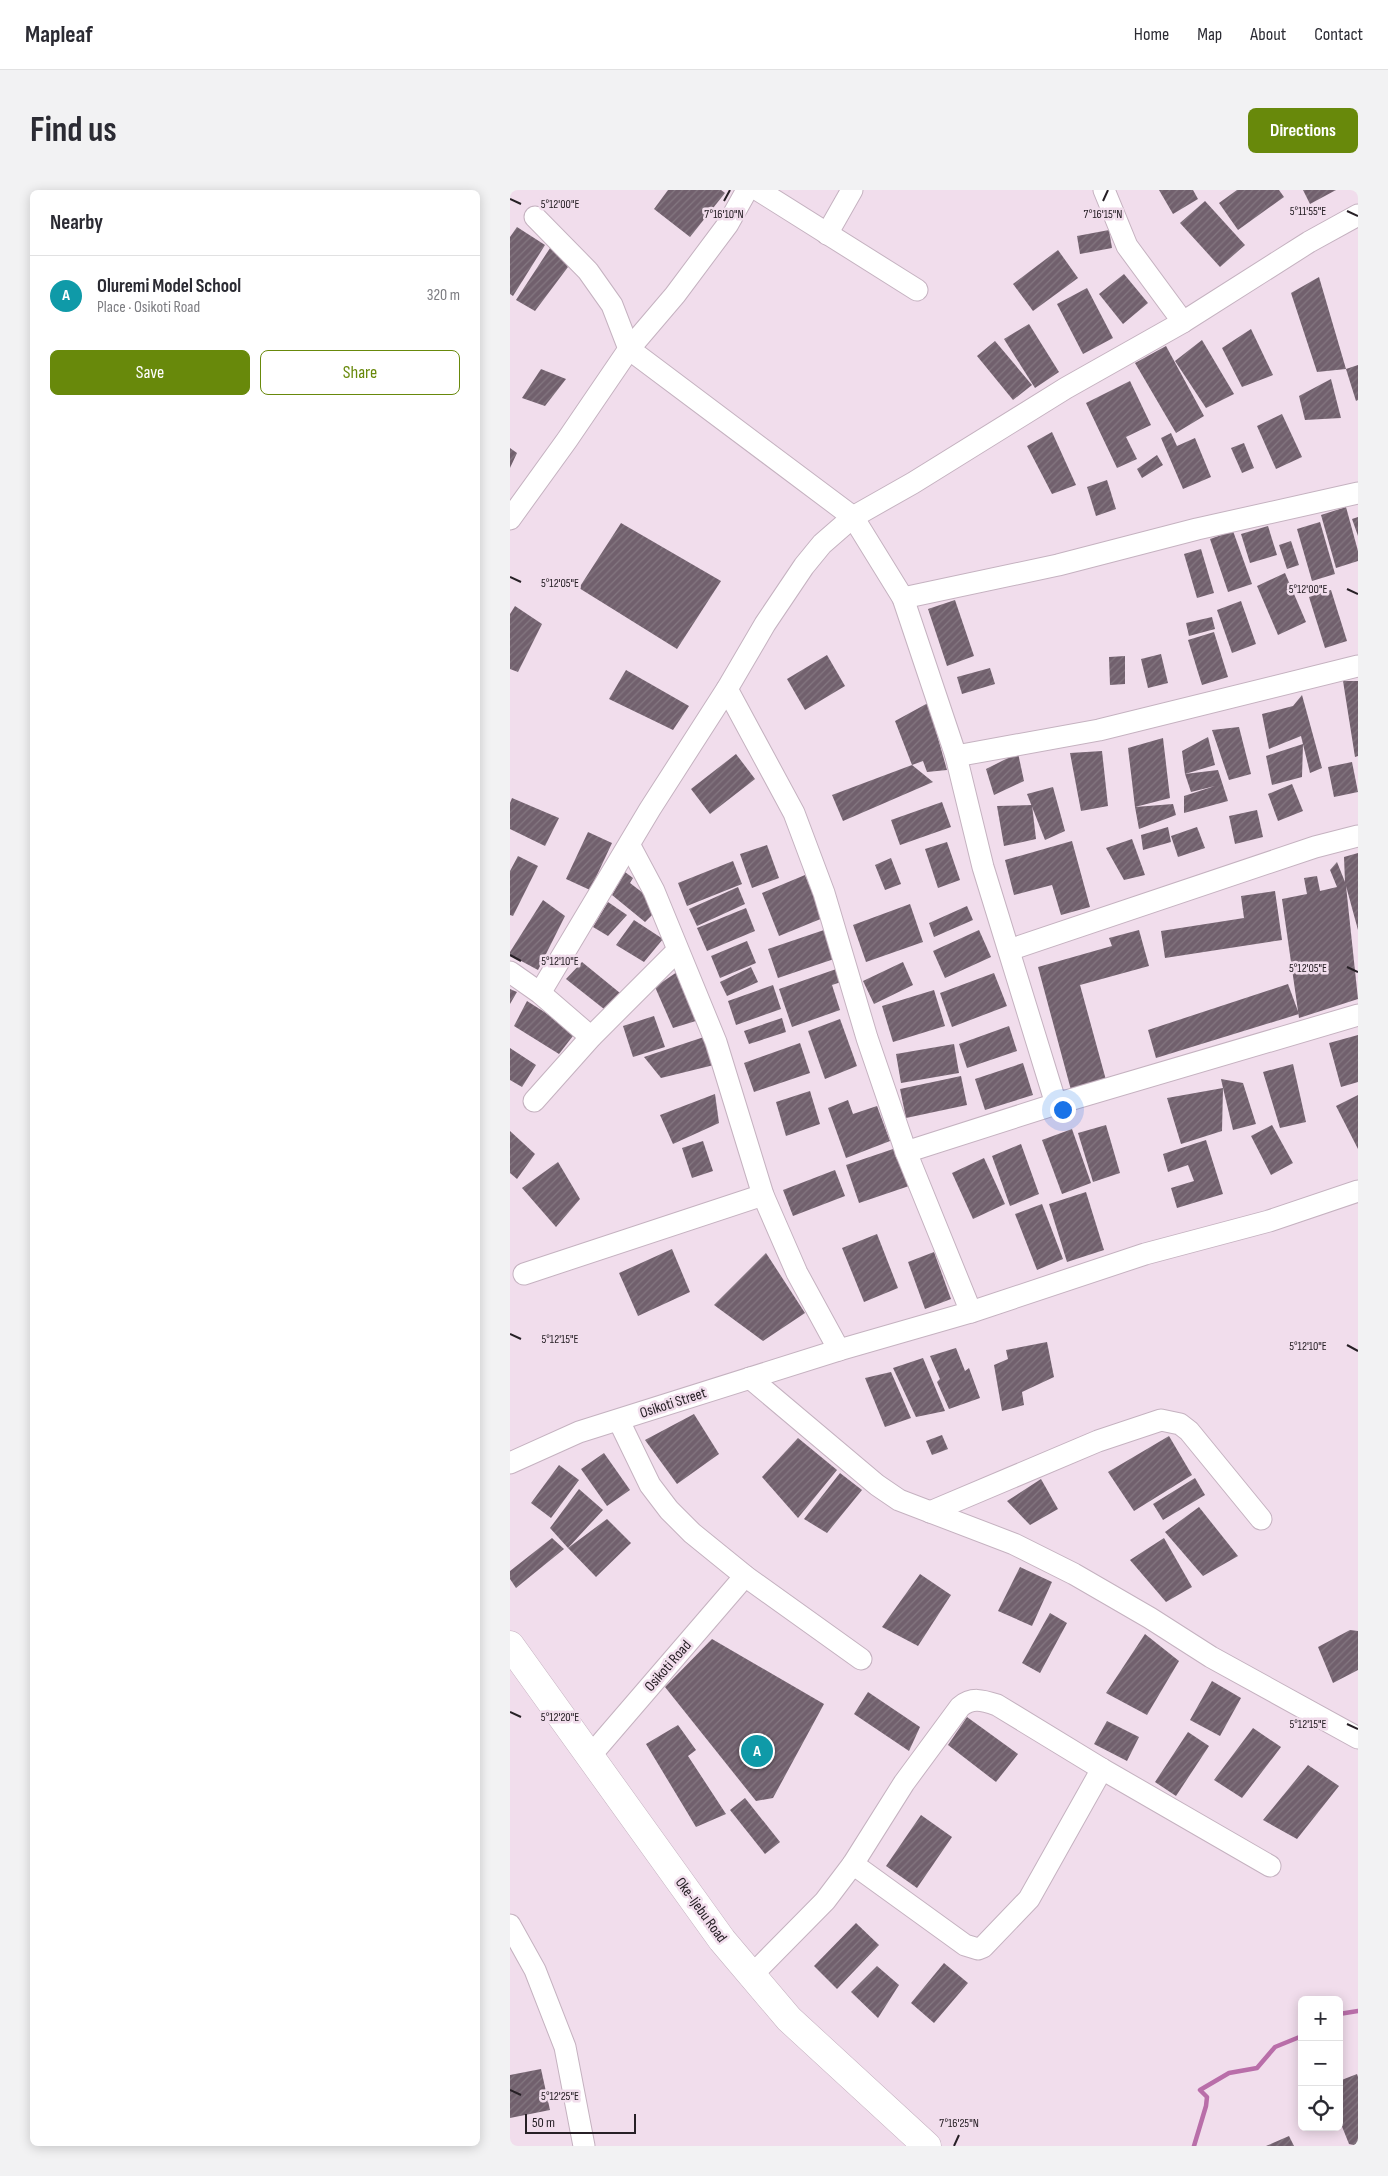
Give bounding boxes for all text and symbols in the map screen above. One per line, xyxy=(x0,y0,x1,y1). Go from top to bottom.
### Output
text: Mapleaf xyxy=(25,20,93,49)
text: Home xyxy=(1134,24,1169,45)
text: Map xyxy=(1197,24,1222,45)
text: About xyxy=(1250,24,1286,45)
text: Contact xyxy=(1314,24,1363,45)
button: Directions xyxy=(1248,108,1358,153)
text: Find us xyxy=(30,109,117,152)
text: 5°12'00"E xyxy=(541,197,579,212)
text: 5°11'55"E xyxy=(1290,204,1326,219)
text: 7°16'10"N xyxy=(704,207,744,222)
text: 7°16'15"N xyxy=(1084,207,1122,222)
text: Nearby xyxy=(50,210,103,235)
text: Oluremi Model School xyxy=(97,275,241,298)
text: A xyxy=(62,286,70,305)
text: 320 m xyxy=(427,286,460,305)
text: Place · Osikoti Road xyxy=(97,298,200,317)
button: Save xyxy=(50,350,250,395)
button: Share xyxy=(260,350,460,395)
text: 5°12'05"E xyxy=(541,576,579,591)
text: 5°12'00"E xyxy=(1289,582,1327,597)
text: 5°12'10"E xyxy=(541,954,579,969)
text: 5°12'05"E xyxy=(1289,961,1327,976)
your location xyxy=(1050,1097,1076,1123)
text: 5°12'15"E xyxy=(541,1332,579,1347)
text: 5°12'10"E xyxy=(1289,1339,1327,1354)
street label: Osikoti Street xyxy=(637,1383,709,1423)
street label: Osikoti Road xyxy=(640,1636,696,1696)
text: 5°12'20"E xyxy=(541,1710,579,1725)
text: 5°12'15"E xyxy=(1289,1717,1327,1732)
pin: A xyxy=(741,1732,773,1770)
street label: Oke-Ijebu Road xyxy=(671,1874,731,1946)
map controls xyxy=(1298,1996,1343,2131)
button: + xyxy=(1298,1996,1343,2041)
button: − xyxy=(1298,2041,1343,2086)
button: locate xyxy=(1298,2086,1343,2131)
text: 5°12'25"E xyxy=(541,2089,579,2104)
scale bar xyxy=(525,2111,636,2134)
text: 50 m xyxy=(532,2114,555,2131)
text: 7°16'25"N xyxy=(939,2116,979,2131)

